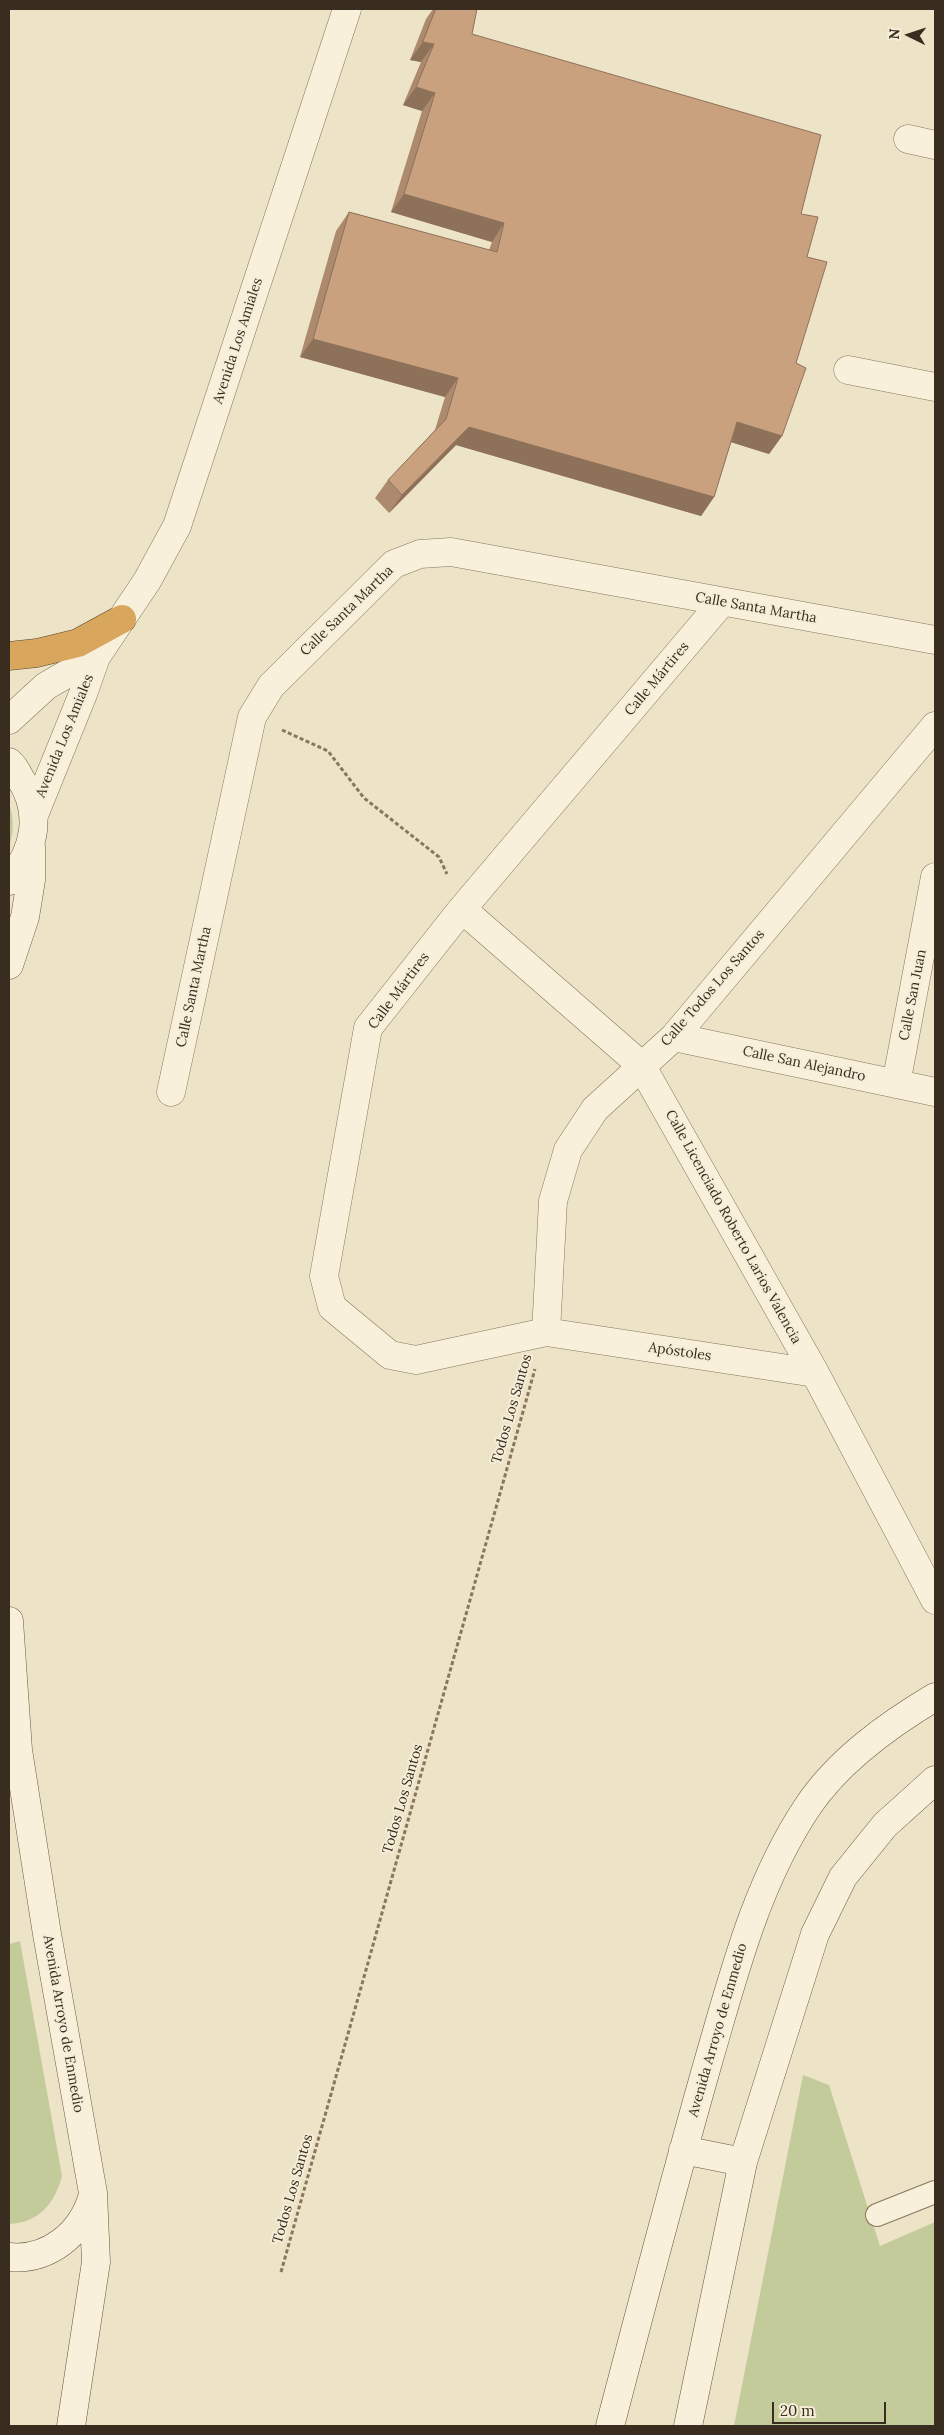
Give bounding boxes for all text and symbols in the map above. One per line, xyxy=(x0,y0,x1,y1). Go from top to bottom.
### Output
north arrow xyxy=(884,10,934,60)
text: N xyxy=(885,28,903,40)
street label: Avenida Los Amiales xyxy=(210,276,266,406)
street label: Calle Santa Martha xyxy=(297,562,397,660)
street label: Calle Santa Martha xyxy=(694,589,818,627)
street label: Calle Mártires xyxy=(621,639,693,719)
street label: Avenida Los Amiales xyxy=(33,672,97,800)
street label: Calle Santa Martha xyxy=(173,925,215,1049)
street label: Calle Todos Los Santos xyxy=(658,926,768,1050)
street label: Calle San Juan xyxy=(896,948,930,1042)
street label: Calle Mártires xyxy=(365,949,433,1033)
street label: Calle San Alejandro xyxy=(741,1043,867,1085)
street label: Calle Licenciado Roberto Larios Valencia xyxy=(661,1107,805,1347)
street label: Apóstoles xyxy=(647,1339,713,1365)
street label: Todos Los Santos xyxy=(488,1352,536,1466)
street label: Todos Los Santos xyxy=(379,1742,427,1856)
street label: Avenida Arroyo de Enmedio xyxy=(39,1934,87,2114)
street label: Avenida Arroyo de Enmedio xyxy=(685,1941,751,2119)
street label: Todos Los Santos xyxy=(269,2132,317,2246)
scale bar xyxy=(774,2392,888,2424)
text: 20 m xyxy=(780,2401,815,2420)

